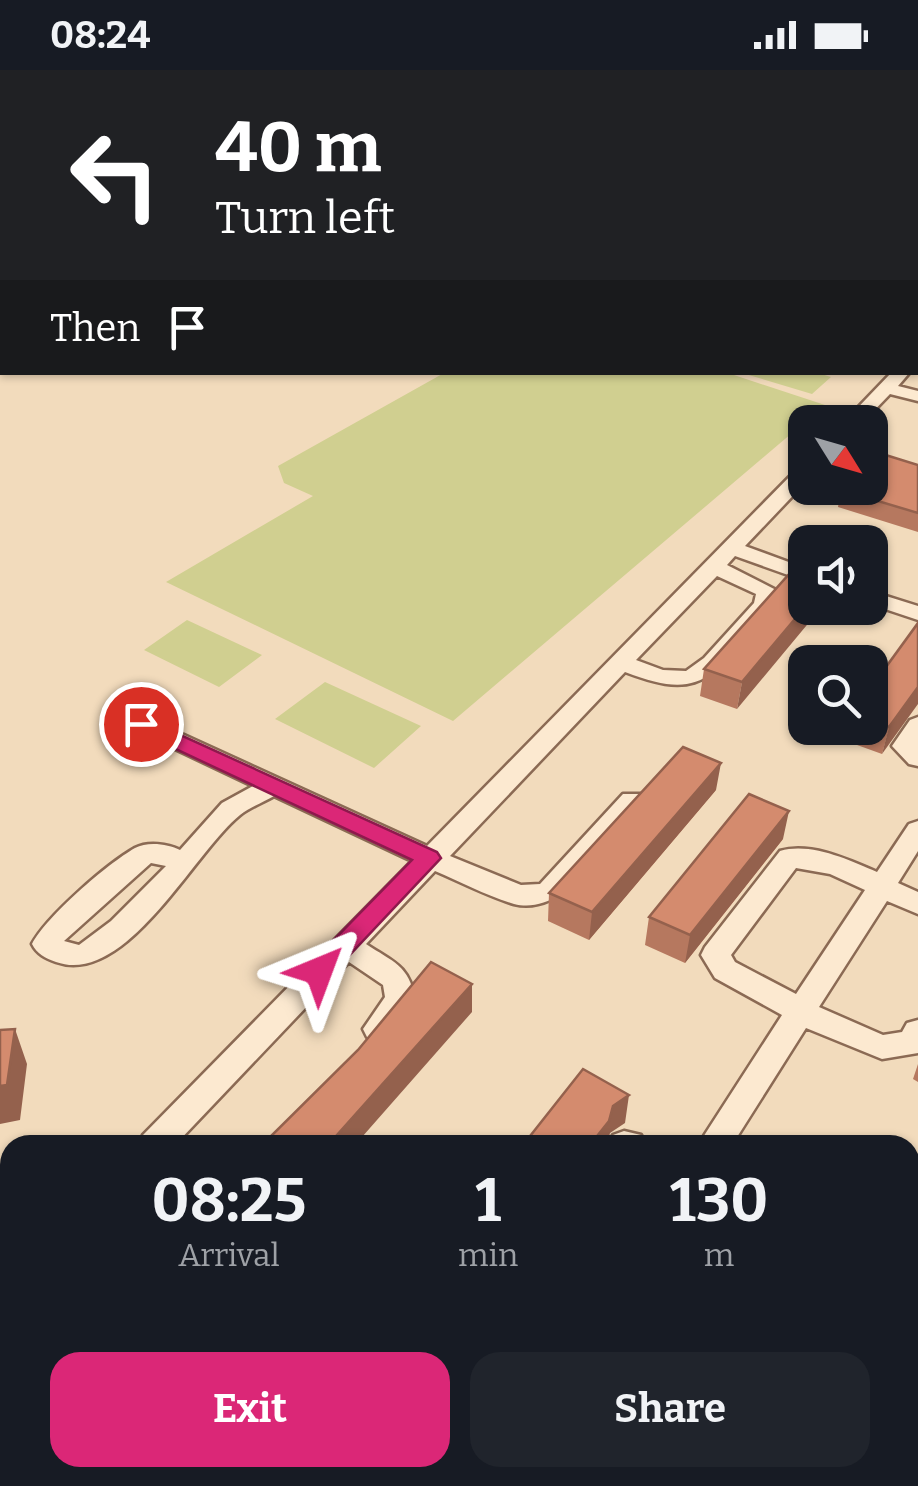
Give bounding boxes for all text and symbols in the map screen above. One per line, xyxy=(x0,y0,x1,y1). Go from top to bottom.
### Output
text: 08:24 xyxy=(50,12,150,58)
text: 40 m xyxy=(215,106,381,190)
icon: left xyxy=(50,110,180,240)
text: Turn left xyxy=(215,191,395,245)
icon: arrive xyxy=(160,300,215,355)
text: Then xyxy=(50,305,140,351)
north arrow xyxy=(788,405,888,505)
map controls xyxy=(788,405,888,745)
button: sound xyxy=(788,525,888,625)
button: search xyxy=(788,645,888,745)
pin xyxy=(99,682,184,767)
icon: arrive xyxy=(114,697,169,752)
position arrow xyxy=(267,919,371,1023)
text: 08:25 xyxy=(152,1165,306,1237)
text: 1 xyxy=(475,1165,501,1237)
text: 130 xyxy=(670,1165,768,1237)
text: Arrival xyxy=(178,1236,280,1274)
text: min xyxy=(458,1236,518,1274)
text: m xyxy=(704,1236,734,1274)
button: Exit xyxy=(50,1352,450,1467)
button: Share xyxy=(470,1352,870,1467)

